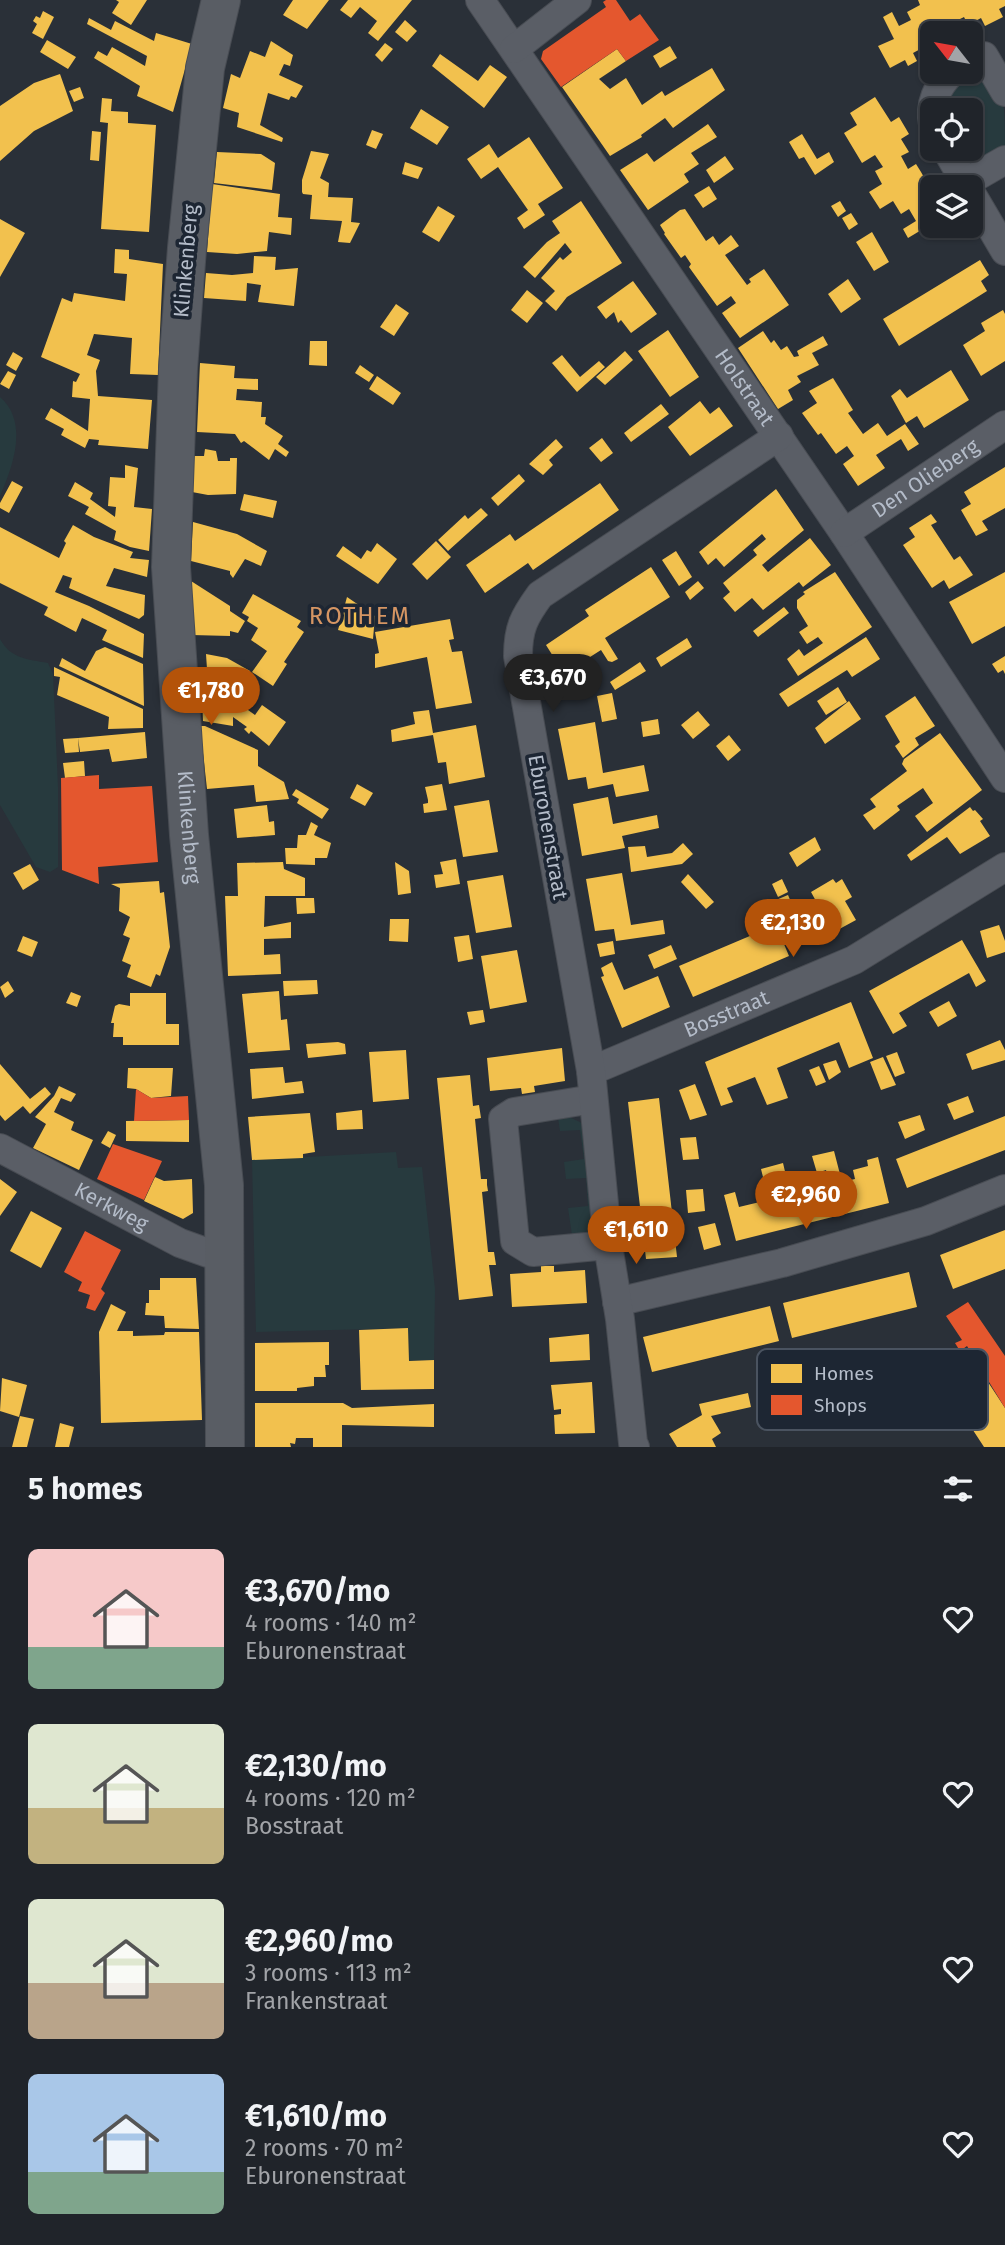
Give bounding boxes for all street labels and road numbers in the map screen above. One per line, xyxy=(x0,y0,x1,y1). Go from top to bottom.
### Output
street label: Klinkenberg xyxy=(168,203,204,319)
street label: Holstraat xyxy=(709,344,780,431)
street label: Den Olieberg xyxy=(867,433,984,524)
street label: Eburonenstraat xyxy=(522,752,574,902)
street label: Klinkenberg xyxy=(172,770,207,885)
street label: Bosstraat xyxy=(680,984,773,1043)
street label: Kerkweg xyxy=(70,1177,153,1237)

